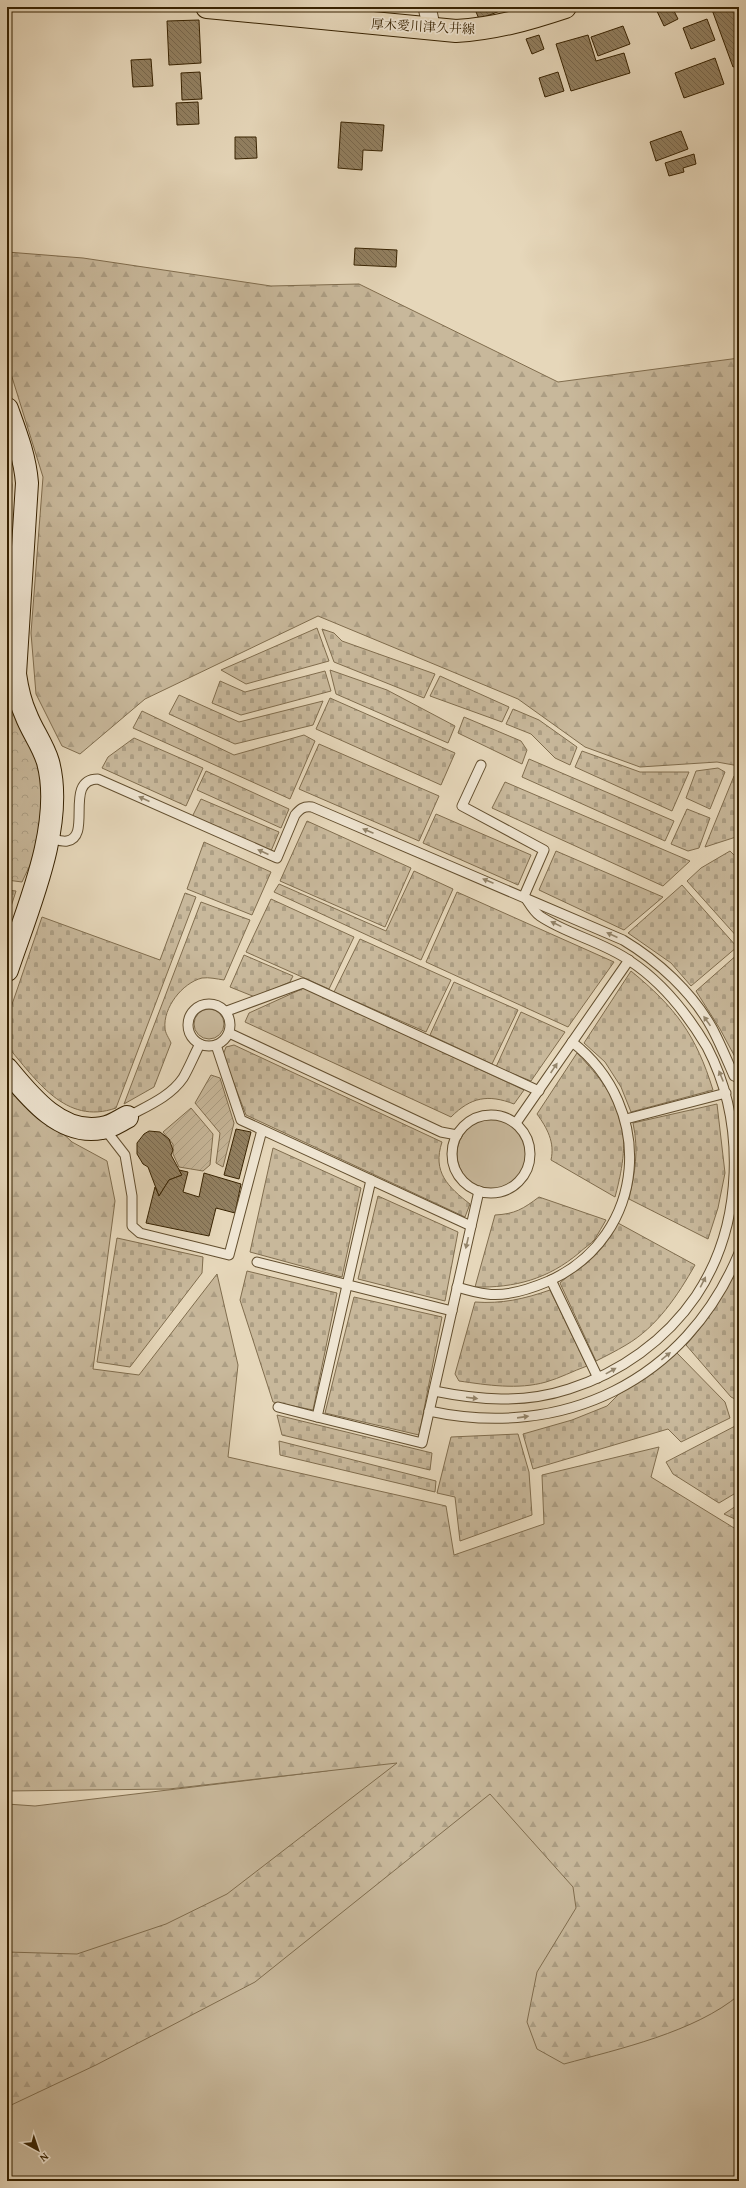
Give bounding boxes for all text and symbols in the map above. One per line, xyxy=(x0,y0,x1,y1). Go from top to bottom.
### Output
street label: 厚木愛川津久井線 xyxy=(371,14,475,39)
one-way arrow xyxy=(138,796,150,802)
one-way arrow xyxy=(362,827,374,833)
one-way arrow xyxy=(257,849,269,855)
one-way arrow xyxy=(483,878,494,884)
one-way arrow xyxy=(551,921,562,927)
one-way arrow xyxy=(605,931,617,937)
one-way arrow xyxy=(703,1015,711,1026)
one-way arrow xyxy=(550,1063,558,1073)
one-way arrow xyxy=(717,1070,723,1082)
one-way arrow xyxy=(464,1237,470,1249)
one-way arrow xyxy=(700,1276,706,1288)
one-way arrow xyxy=(660,1351,671,1360)
one-way arrow xyxy=(605,1368,617,1374)
one-way arrow xyxy=(466,1395,478,1401)
one-way arrow xyxy=(517,1414,529,1420)
north arrow xyxy=(18,2130,58,2170)
text: N xyxy=(36,2149,52,2167)

